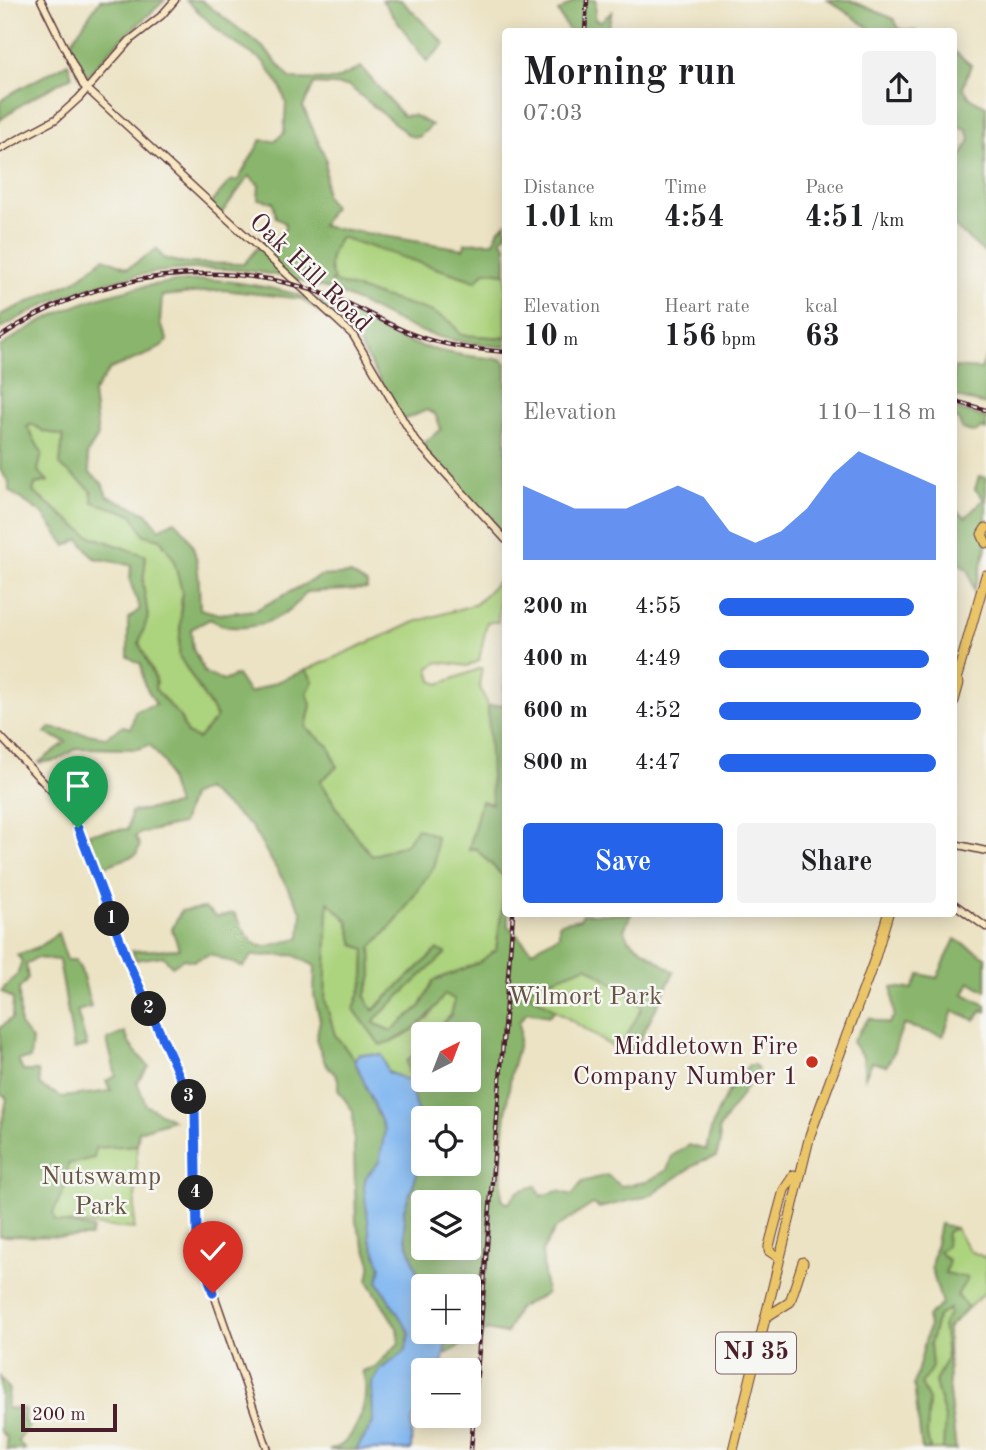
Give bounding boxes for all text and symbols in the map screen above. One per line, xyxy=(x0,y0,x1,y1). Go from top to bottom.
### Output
button: share xyxy=(862,51,936,125)
text: Morning run xyxy=(523,55,736,93)
text: 07:03 xyxy=(523,102,583,125)
text: Distance xyxy=(523,179,595,198)
text: Time xyxy=(664,179,707,198)
text: Pace xyxy=(805,179,844,198)
text: 1.01 xyxy=(523,203,584,233)
text: 4:54 xyxy=(664,203,725,233)
text: 4:51 xyxy=(805,203,866,233)
street label: Oak Hill Road xyxy=(244,209,376,337)
text: km xyxy=(584,212,614,231)
text: /km xyxy=(866,212,904,231)
text: Elevation xyxy=(523,298,600,317)
text: Heart rate xyxy=(664,298,749,317)
text: kcal xyxy=(805,298,838,317)
text: 10 xyxy=(523,322,558,352)
text: 156 xyxy=(664,322,716,352)
text: 63 xyxy=(805,322,840,352)
text: m xyxy=(558,331,578,350)
text: bpm xyxy=(716,331,756,350)
text: Elevation xyxy=(523,401,617,424)
text: 110–118 m xyxy=(817,401,936,424)
text: 200 m xyxy=(523,595,588,618)
text: 4:55 xyxy=(635,595,681,618)
text: 400 m xyxy=(523,647,588,670)
text: 4:49 xyxy=(635,647,681,670)
text: 600 m xyxy=(523,699,588,722)
text: 4:52 xyxy=(635,699,681,722)
text: 800 m xyxy=(523,751,588,774)
text: 4:47 xyxy=(635,751,681,774)
pin xyxy=(48,756,108,828)
icon: arrive xyxy=(59,767,97,805)
button: Save xyxy=(523,823,723,903)
button: Share xyxy=(737,823,936,903)
pin: 1 xyxy=(94,902,130,936)
text: 1 xyxy=(106,909,117,928)
park label: Wilmort Park xyxy=(508,984,662,1010)
pin: 2 xyxy=(132,992,166,1026)
text: 2 xyxy=(143,999,154,1018)
north arrow xyxy=(411,1022,481,1092)
map controls xyxy=(411,1022,481,1428)
place label: Middletown Fire Company Number 1 xyxy=(573,1034,798,1090)
marker: Middletown Fire Company Number 1 xyxy=(804,1054,820,1070)
pin: 3 xyxy=(172,1080,206,1114)
text: 3 xyxy=(183,1087,194,1106)
button: locate xyxy=(411,1106,481,1176)
park label: Nutswamp Park xyxy=(41,1164,161,1220)
pin: 4 xyxy=(178,1176,214,1210)
text: 4 xyxy=(190,1183,201,1202)
button: layers xyxy=(411,1190,481,1260)
pin xyxy=(183,1221,243,1293)
icon: check xyxy=(194,1232,232,1270)
button: + xyxy=(411,1274,481,1344)
road number: NJ 35 xyxy=(716,1332,796,1373)
button: − xyxy=(411,1358,481,1428)
scale bar xyxy=(21,1401,117,1433)
text: 200 m xyxy=(32,1406,85,1425)

